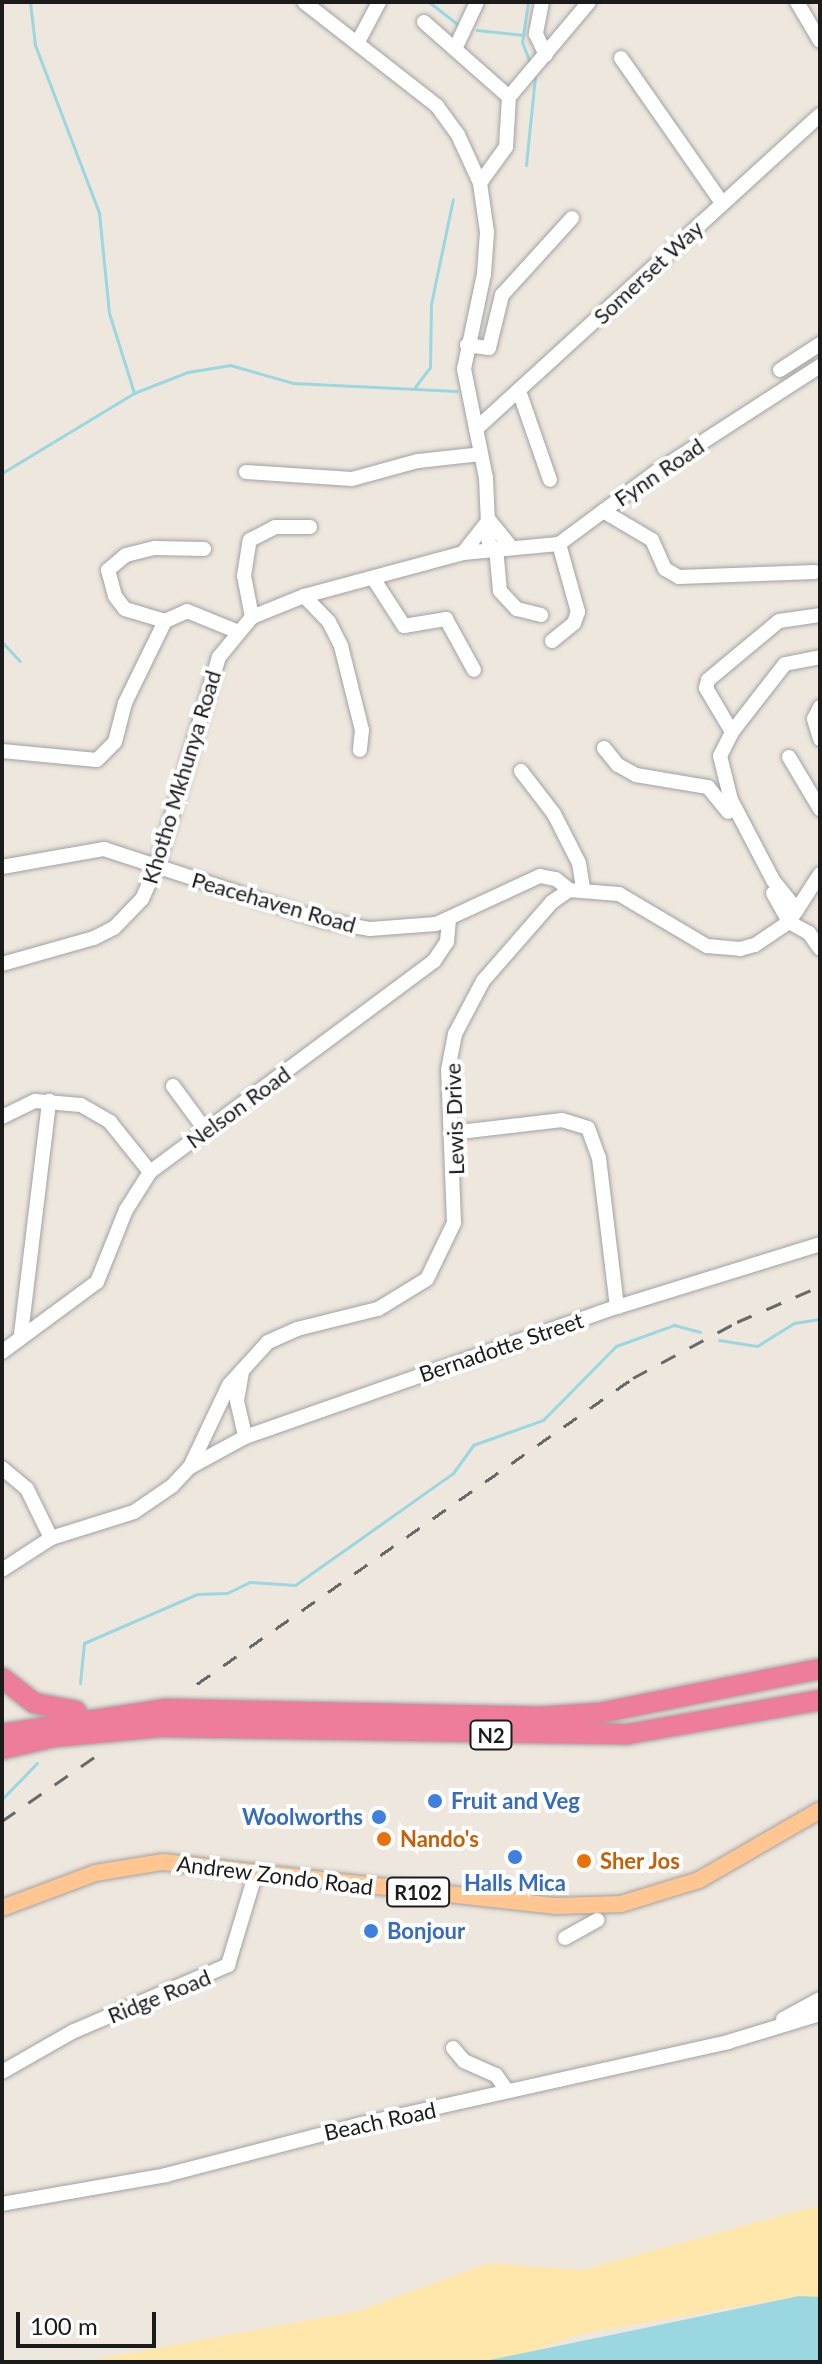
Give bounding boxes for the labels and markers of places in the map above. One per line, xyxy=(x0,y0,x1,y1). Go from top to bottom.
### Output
place label: Fruit and Veg xyxy=(451,1788,581,1814)
marker: Fruit and Veg xyxy=(426,1792,444,1810)
place label: Woolworths xyxy=(242,1804,363,1830)
marker: Woolworths xyxy=(370,1808,388,1826)
place label: Nando's xyxy=(400,1826,479,1852)
marker: Nando's xyxy=(375,1830,393,1848)
marker: Halls Mica xyxy=(506,1848,524,1866)
place label: Sher Jos xyxy=(600,1848,681,1874)
marker: Sher Jos xyxy=(575,1852,593,1870)
place label: Halls Mica xyxy=(464,1870,566,1896)
place label: Bonjour xyxy=(387,1918,465,1944)
marker: Bonjour xyxy=(362,1922,380,1940)

